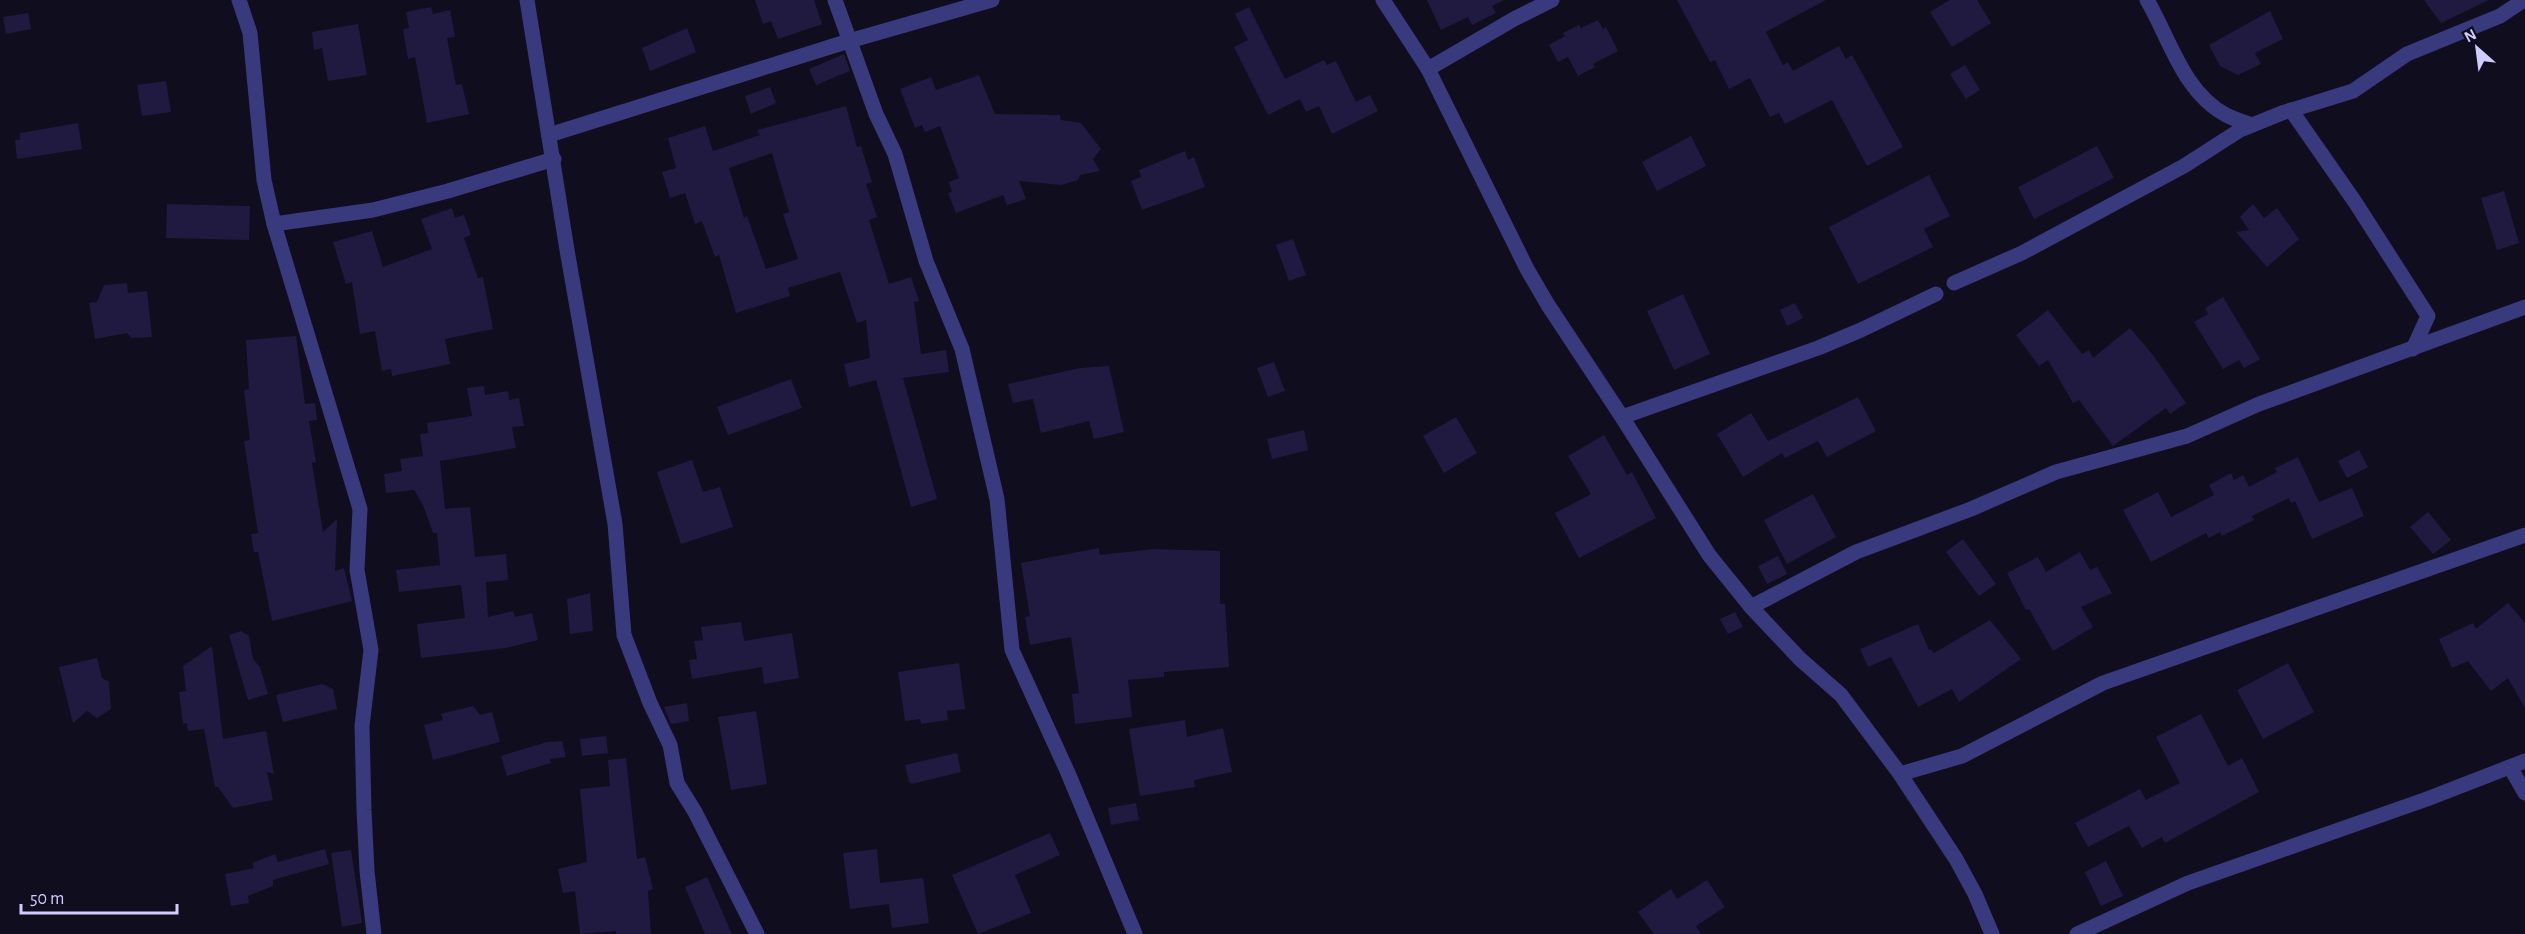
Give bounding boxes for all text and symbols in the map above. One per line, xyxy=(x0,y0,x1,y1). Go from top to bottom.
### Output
north arrow xyxy=(2447,18,2507,78)
text: N xyxy=(2462,26,2479,45)
scale bar xyxy=(21,877,177,915)
text: 50 m xyxy=(30,890,64,908)

